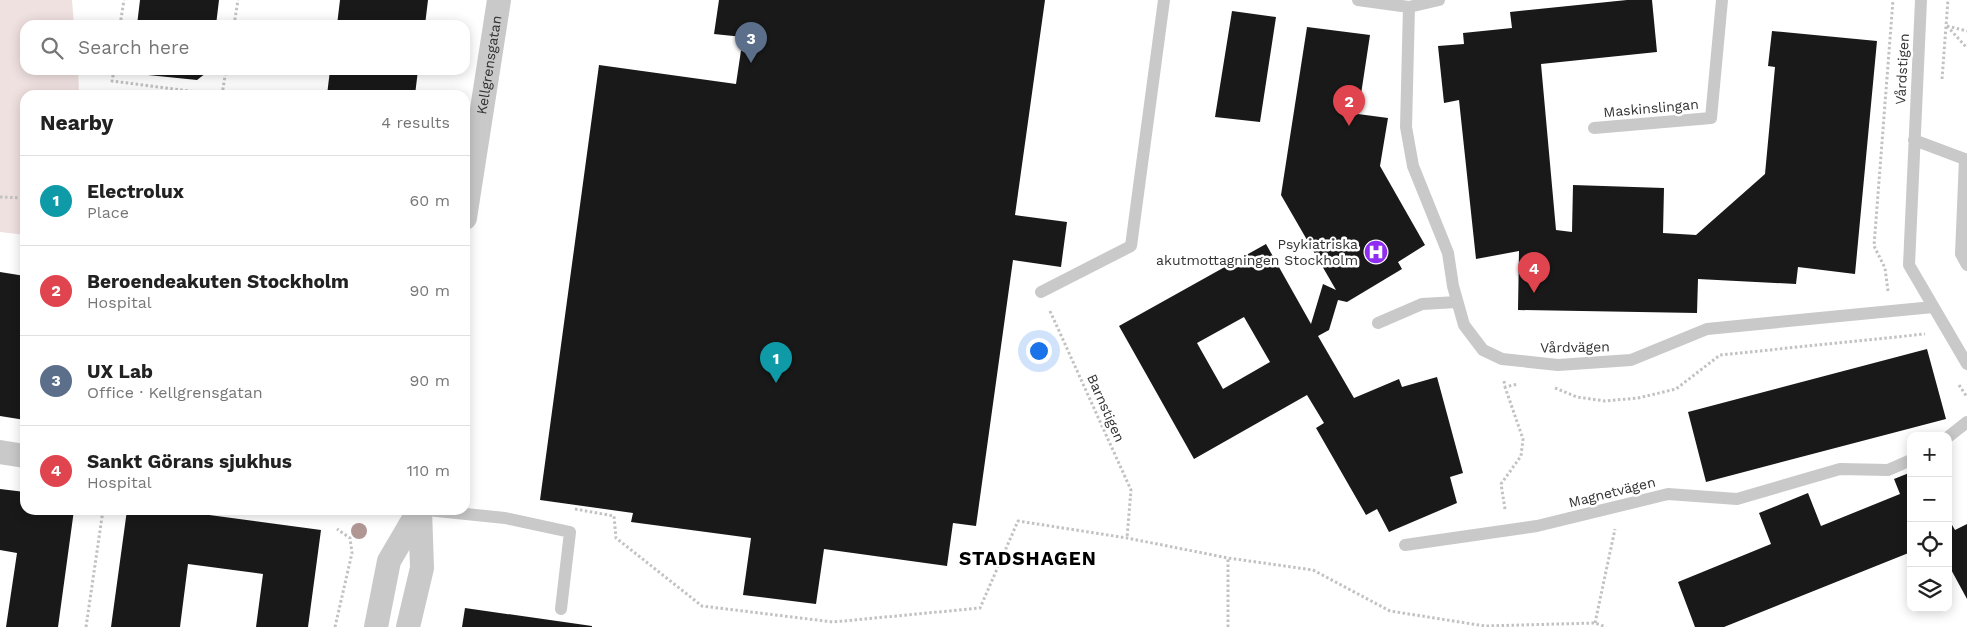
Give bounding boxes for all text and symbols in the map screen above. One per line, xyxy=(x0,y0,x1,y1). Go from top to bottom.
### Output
street label: Kellgrensgatan xyxy=(473,14,504,115)
search box xyxy=(20,20,470,75)
pin: 3 xyxy=(735,22,767,63)
street label: Vårdstigen xyxy=(1892,33,1912,105)
icon: search xyxy=(38,34,66,62)
text: Search here xyxy=(78,36,189,59)
pin: 2 xyxy=(1333,85,1365,126)
street label: Maskinslingan xyxy=(1603,96,1699,120)
text: Nearby xyxy=(40,110,113,135)
text: 4 results xyxy=(381,113,450,132)
text: Electrolux xyxy=(87,180,184,203)
text: 1 xyxy=(53,191,59,210)
text: 60 m xyxy=(410,191,450,210)
text: Place xyxy=(87,203,129,222)
place label: Psykiatriska akutmottagningen Stockholm xyxy=(1156,236,1358,268)
hospital icon: Psykiatriska akutmottagningen Stockholm xyxy=(1363,239,1389,265)
pin: 4 xyxy=(1518,252,1550,293)
text: Beroendeakuten Stockholm xyxy=(87,270,349,293)
text: 2 xyxy=(51,281,61,300)
text: 90 m xyxy=(409,281,450,300)
text: Hospital xyxy=(87,293,152,312)
your location xyxy=(1026,338,1052,364)
street label: Vårdvägen xyxy=(1540,338,1610,356)
pin: 1 xyxy=(760,342,792,383)
text: UX Lab xyxy=(87,360,153,383)
text: 3 xyxy=(51,371,61,390)
text: 90 m xyxy=(409,371,450,390)
street label: Barnstigen xyxy=(1084,372,1128,444)
text: Office · Kellgrensgatan xyxy=(87,383,263,402)
map controls xyxy=(1907,432,1952,612)
button: + xyxy=(1907,432,1952,477)
text: Sankt Görans sjukhus xyxy=(87,450,292,473)
text: 4 xyxy=(51,461,61,480)
text: 110 m xyxy=(407,461,450,480)
text: Hospital xyxy=(87,473,152,492)
street label: Magnetvägen xyxy=(1567,473,1657,511)
button: − xyxy=(1907,477,1952,522)
button: locate xyxy=(1907,522,1952,567)
district label: STADSHAGEN xyxy=(959,547,1097,570)
button: layers xyxy=(1907,567,1952,612)

